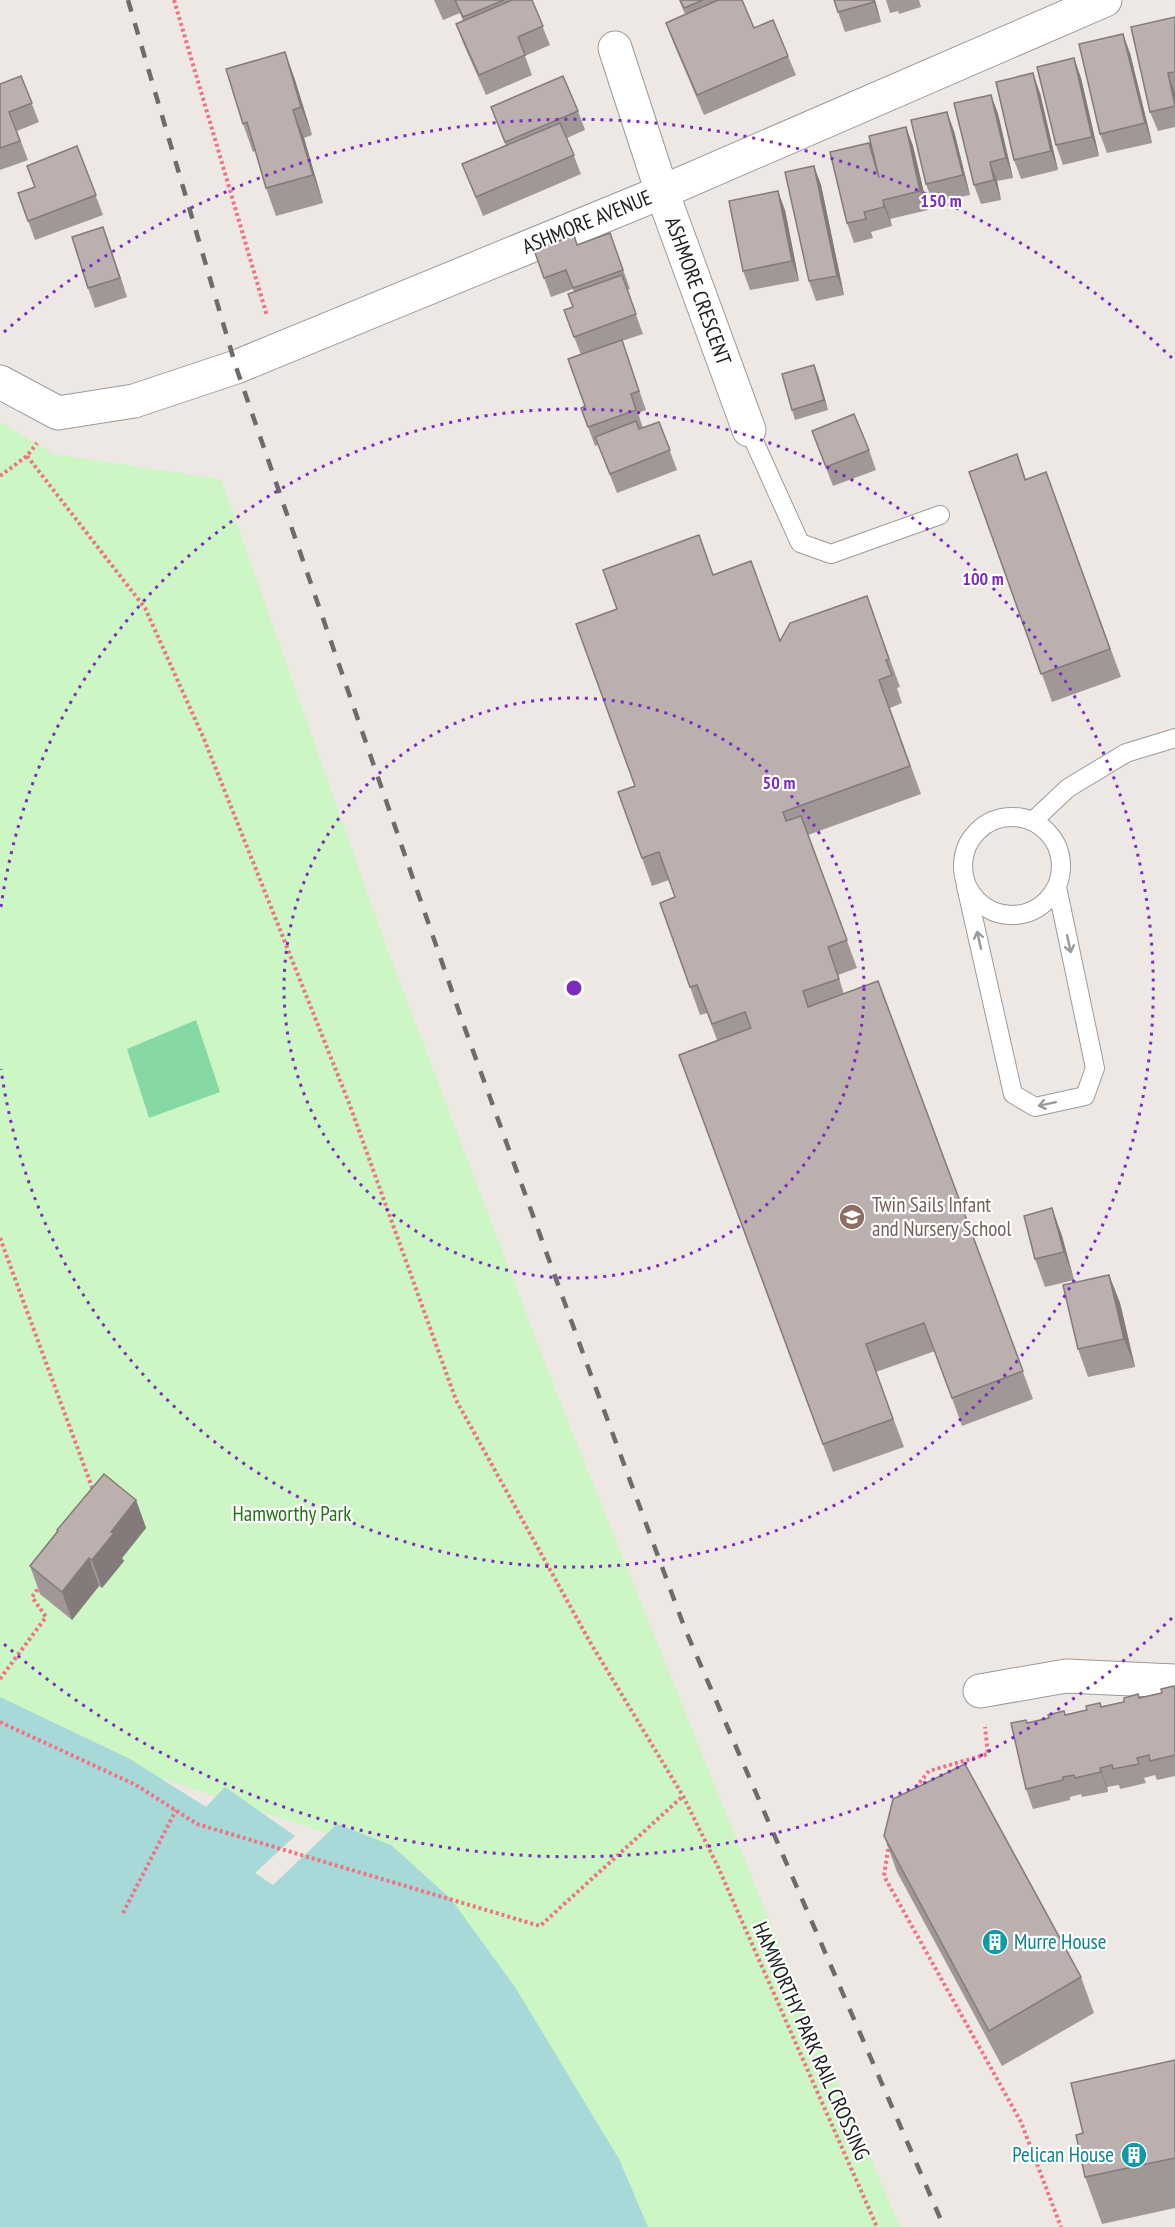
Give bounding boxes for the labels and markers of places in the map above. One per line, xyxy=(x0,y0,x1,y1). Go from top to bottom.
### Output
centre of rings xyxy=(564,978,584,998)
place label: Twin Sails Infant and Nursery School xyxy=(872,1191,1011,1242)
school or university icon: Twin Sails Infant and Nursery School xyxy=(837,1202,867,1232)
building icon: Murre House xyxy=(980,1927,1010,1957)
place label: Murre House xyxy=(1014,1928,1106,1955)
building icon: Pelican House xyxy=(1119,2140,1149,2170)
place label: Pelican House xyxy=(1012,2141,1114,2168)

